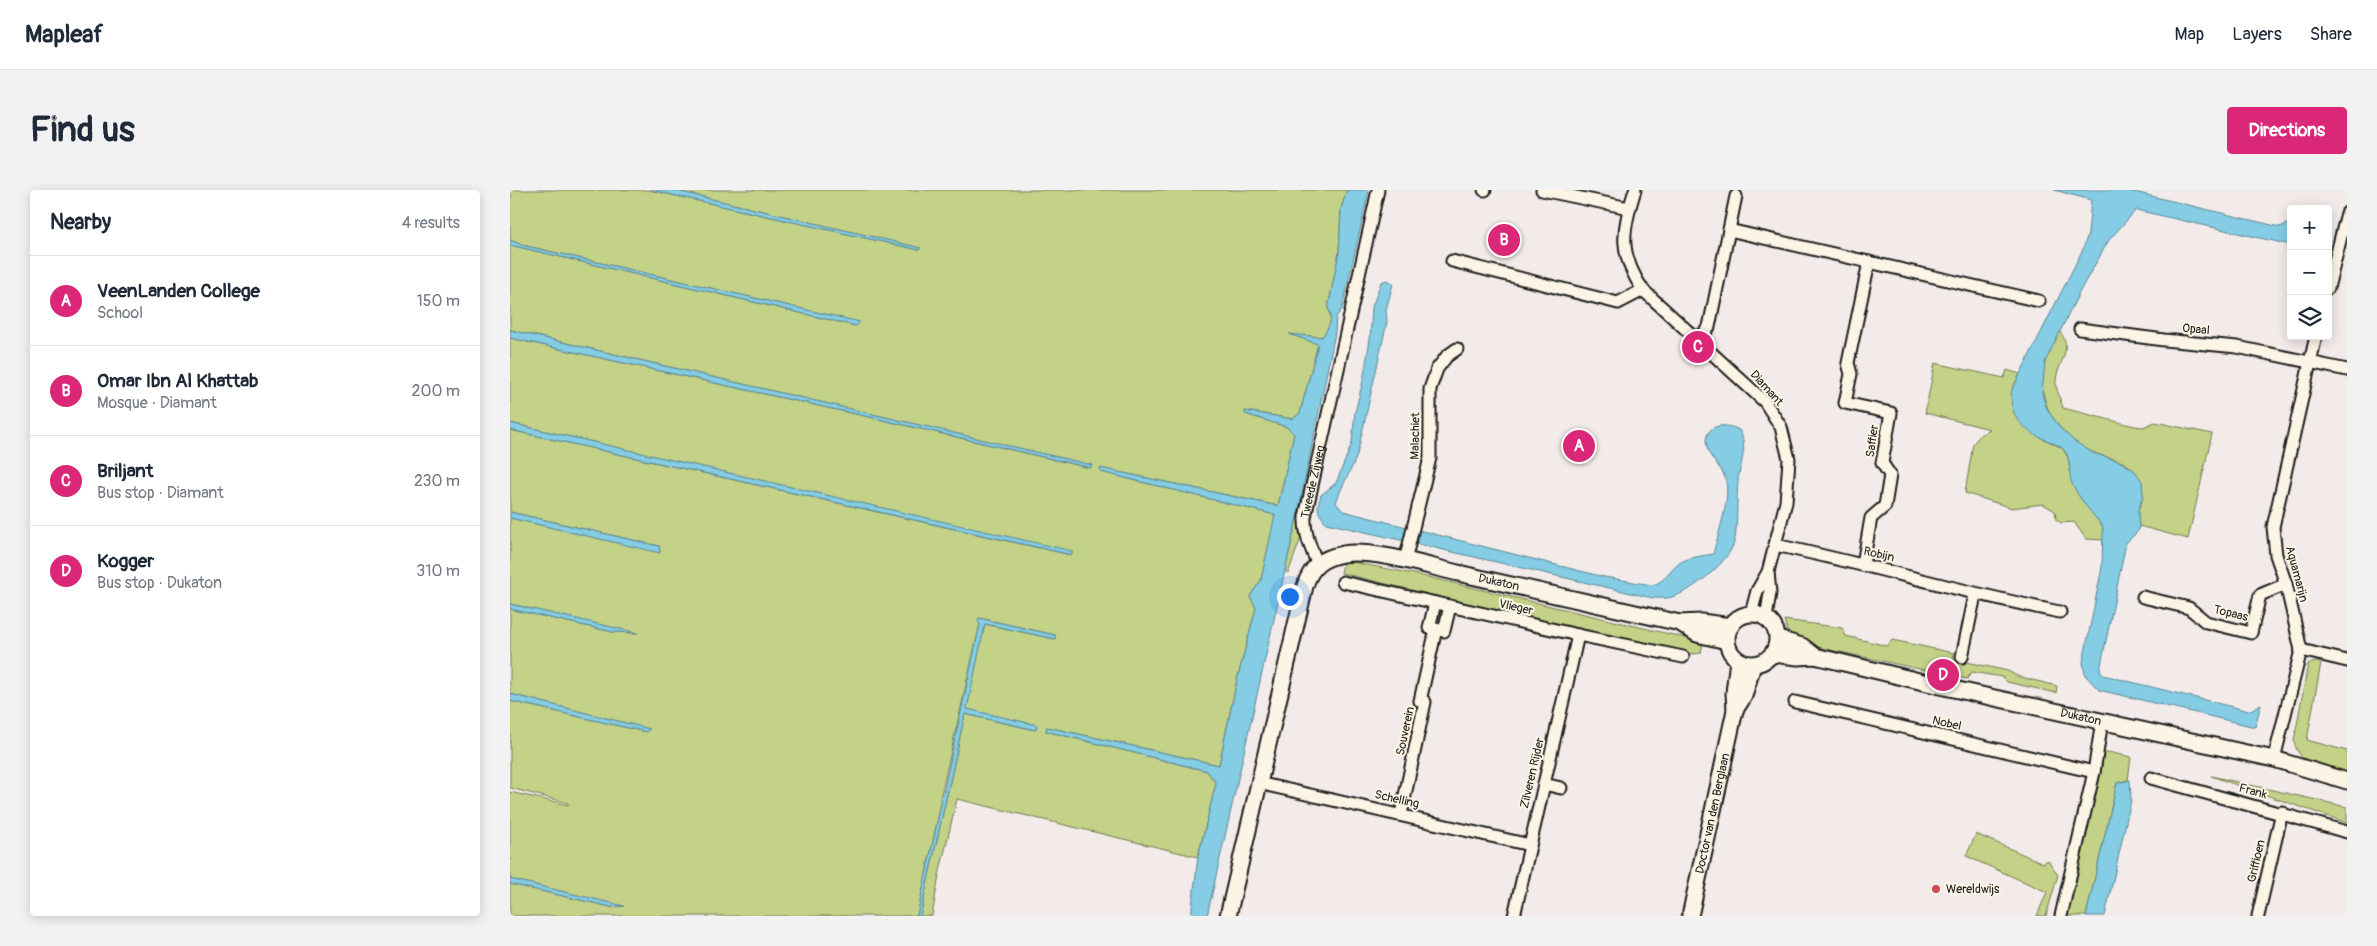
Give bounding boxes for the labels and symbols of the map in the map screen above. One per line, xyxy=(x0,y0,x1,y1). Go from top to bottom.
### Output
pin: B xyxy=(1488,221,1520,259)
street label: Opaal xyxy=(2182,321,2210,338)
pin: C xyxy=(1682,328,1714,366)
street label: Diamant xyxy=(1747,367,1787,409)
street label: Malachiet xyxy=(1408,412,1423,460)
street label: Saffier xyxy=(1863,423,1882,458)
pin: A xyxy=(1563,427,1595,465)
street label: Tweede Zijweg xyxy=(1298,444,1329,520)
street label: Robijn xyxy=(1862,544,1896,565)
street label: Aquamarijn xyxy=(2282,544,2311,604)
street label: Dukaton xyxy=(1477,571,1521,594)
your location xyxy=(1277,584,1303,610)
street label: Vlieger xyxy=(1497,596,1535,619)
street label: Topaas xyxy=(2212,602,2250,625)
pin: D xyxy=(1927,656,1959,694)
street label: Souverein xyxy=(1393,705,1418,757)
street label: Dukaton xyxy=(2059,706,2103,729)
street label: Nobel xyxy=(1931,713,1963,734)
street label: Zilveren Rijder xyxy=(1517,736,1548,810)
street label: Doctor van den Berglaan xyxy=(1692,752,1733,875)
street label: Frank xyxy=(2237,781,2269,802)
street label: Schelling xyxy=(1373,787,1421,812)
street label: Griffioen xyxy=(2244,838,2269,884)
place label: Wereldwijs xyxy=(1946,882,2000,897)
marker: Wereldwijs xyxy=(1930,883,1942,895)

